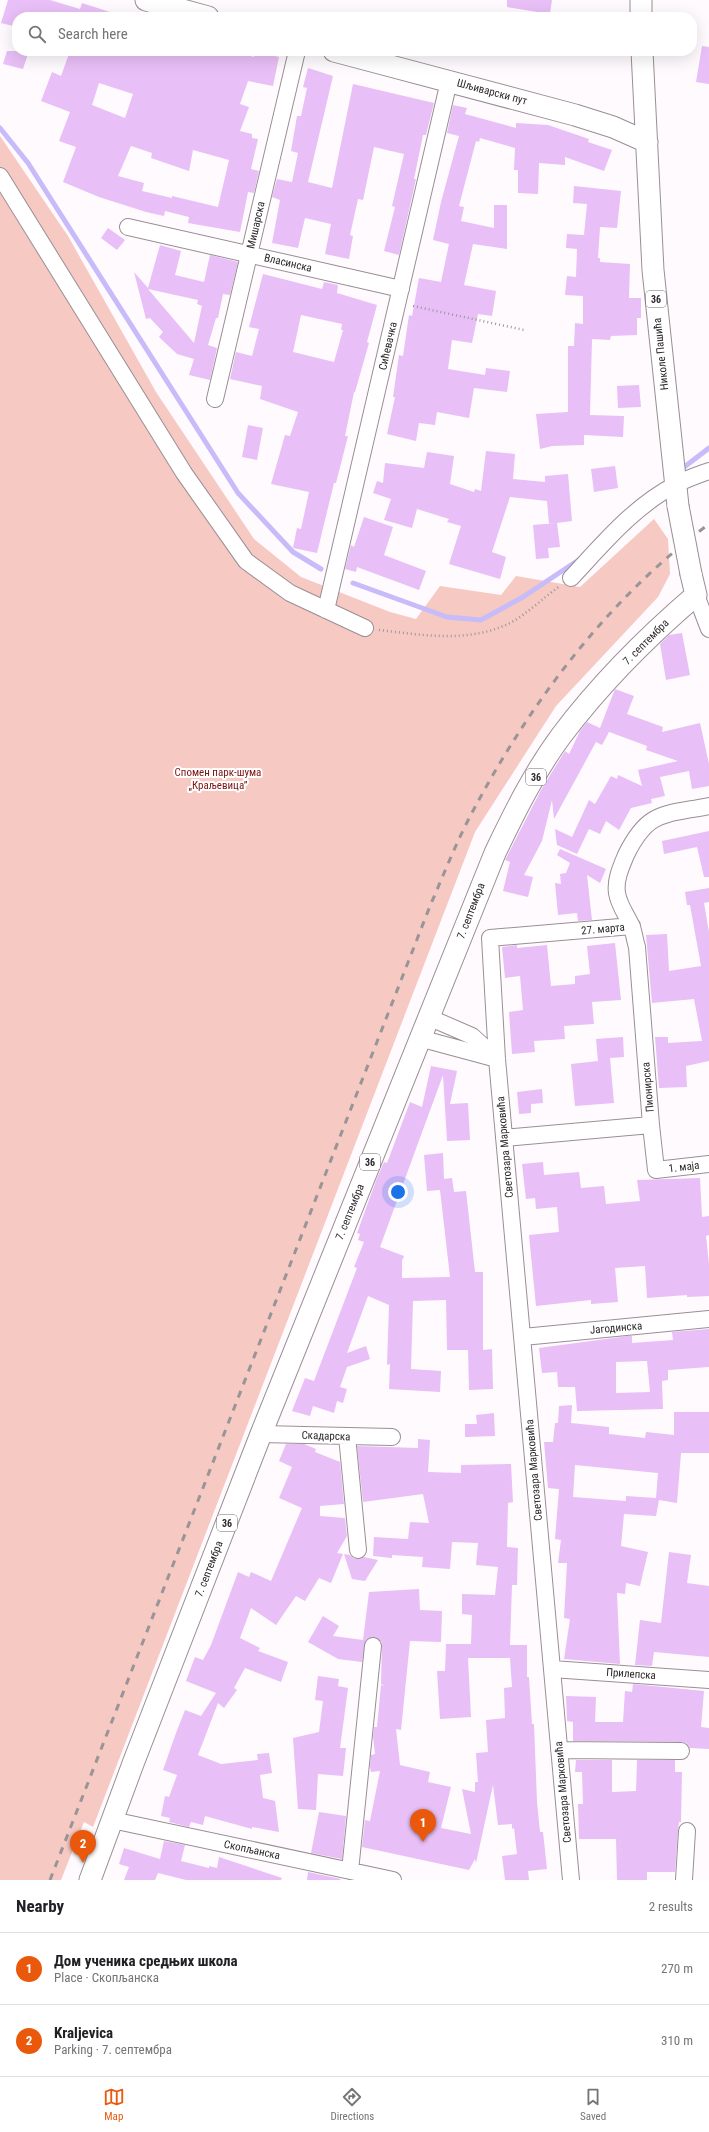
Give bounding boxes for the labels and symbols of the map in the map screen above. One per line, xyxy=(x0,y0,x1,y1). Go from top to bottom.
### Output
street label: Шљиварски пут xyxy=(455,76,529,108)
street label: Мишарска xyxy=(244,200,268,250)
street label: Власинска xyxy=(263,251,313,275)
road number: 36 xyxy=(646,291,666,307)
street label: Николе Пашића xyxy=(651,317,671,391)
street label: Сићевачка xyxy=(376,321,400,371)
street label: 7. септембра xyxy=(620,616,672,668)
park label: Спомен парк-шума „Краљевица” xyxy=(175,766,261,792)
road number: 36 xyxy=(526,769,546,785)
street label: 7. септембра xyxy=(454,881,488,941)
street label: 27. марта xyxy=(581,921,625,937)
street label: Пионирска xyxy=(639,1061,657,1113)
street label: Светозара Марковића xyxy=(494,1096,516,1198)
road number: 36 xyxy=(360,1154,380,1170)
street label: 1. маја xyxy=(668,1159,700,1175)
street label: 7. септембра xyxy=(333,1182,367,1242)
your location xyxy=(388,1182,408,1202)
street label: Јагодинска xyxy=(589,1319,643,1337)
street label: Светозара Марковића xyxy=(523,1419,545,1521)
street label: Скадарска xyxy=(301,1429,351,1443)
road number: 36 xyxy=(217,1515,237,1531)
street label: 7. септембра xyxy=(192,1539,226,1599)
street label: Прилепска xyxy=(606,1666,656,1682)
street label: Светозара Марковића xyxy=(552,1741,574,1843)
pin: 1 xyxy=(410,1809,436,1842)
pin: 2 xyxy=(70,1830,96,1863)
street label: Скопљанска xyxy=(223,1838,281,1862)

